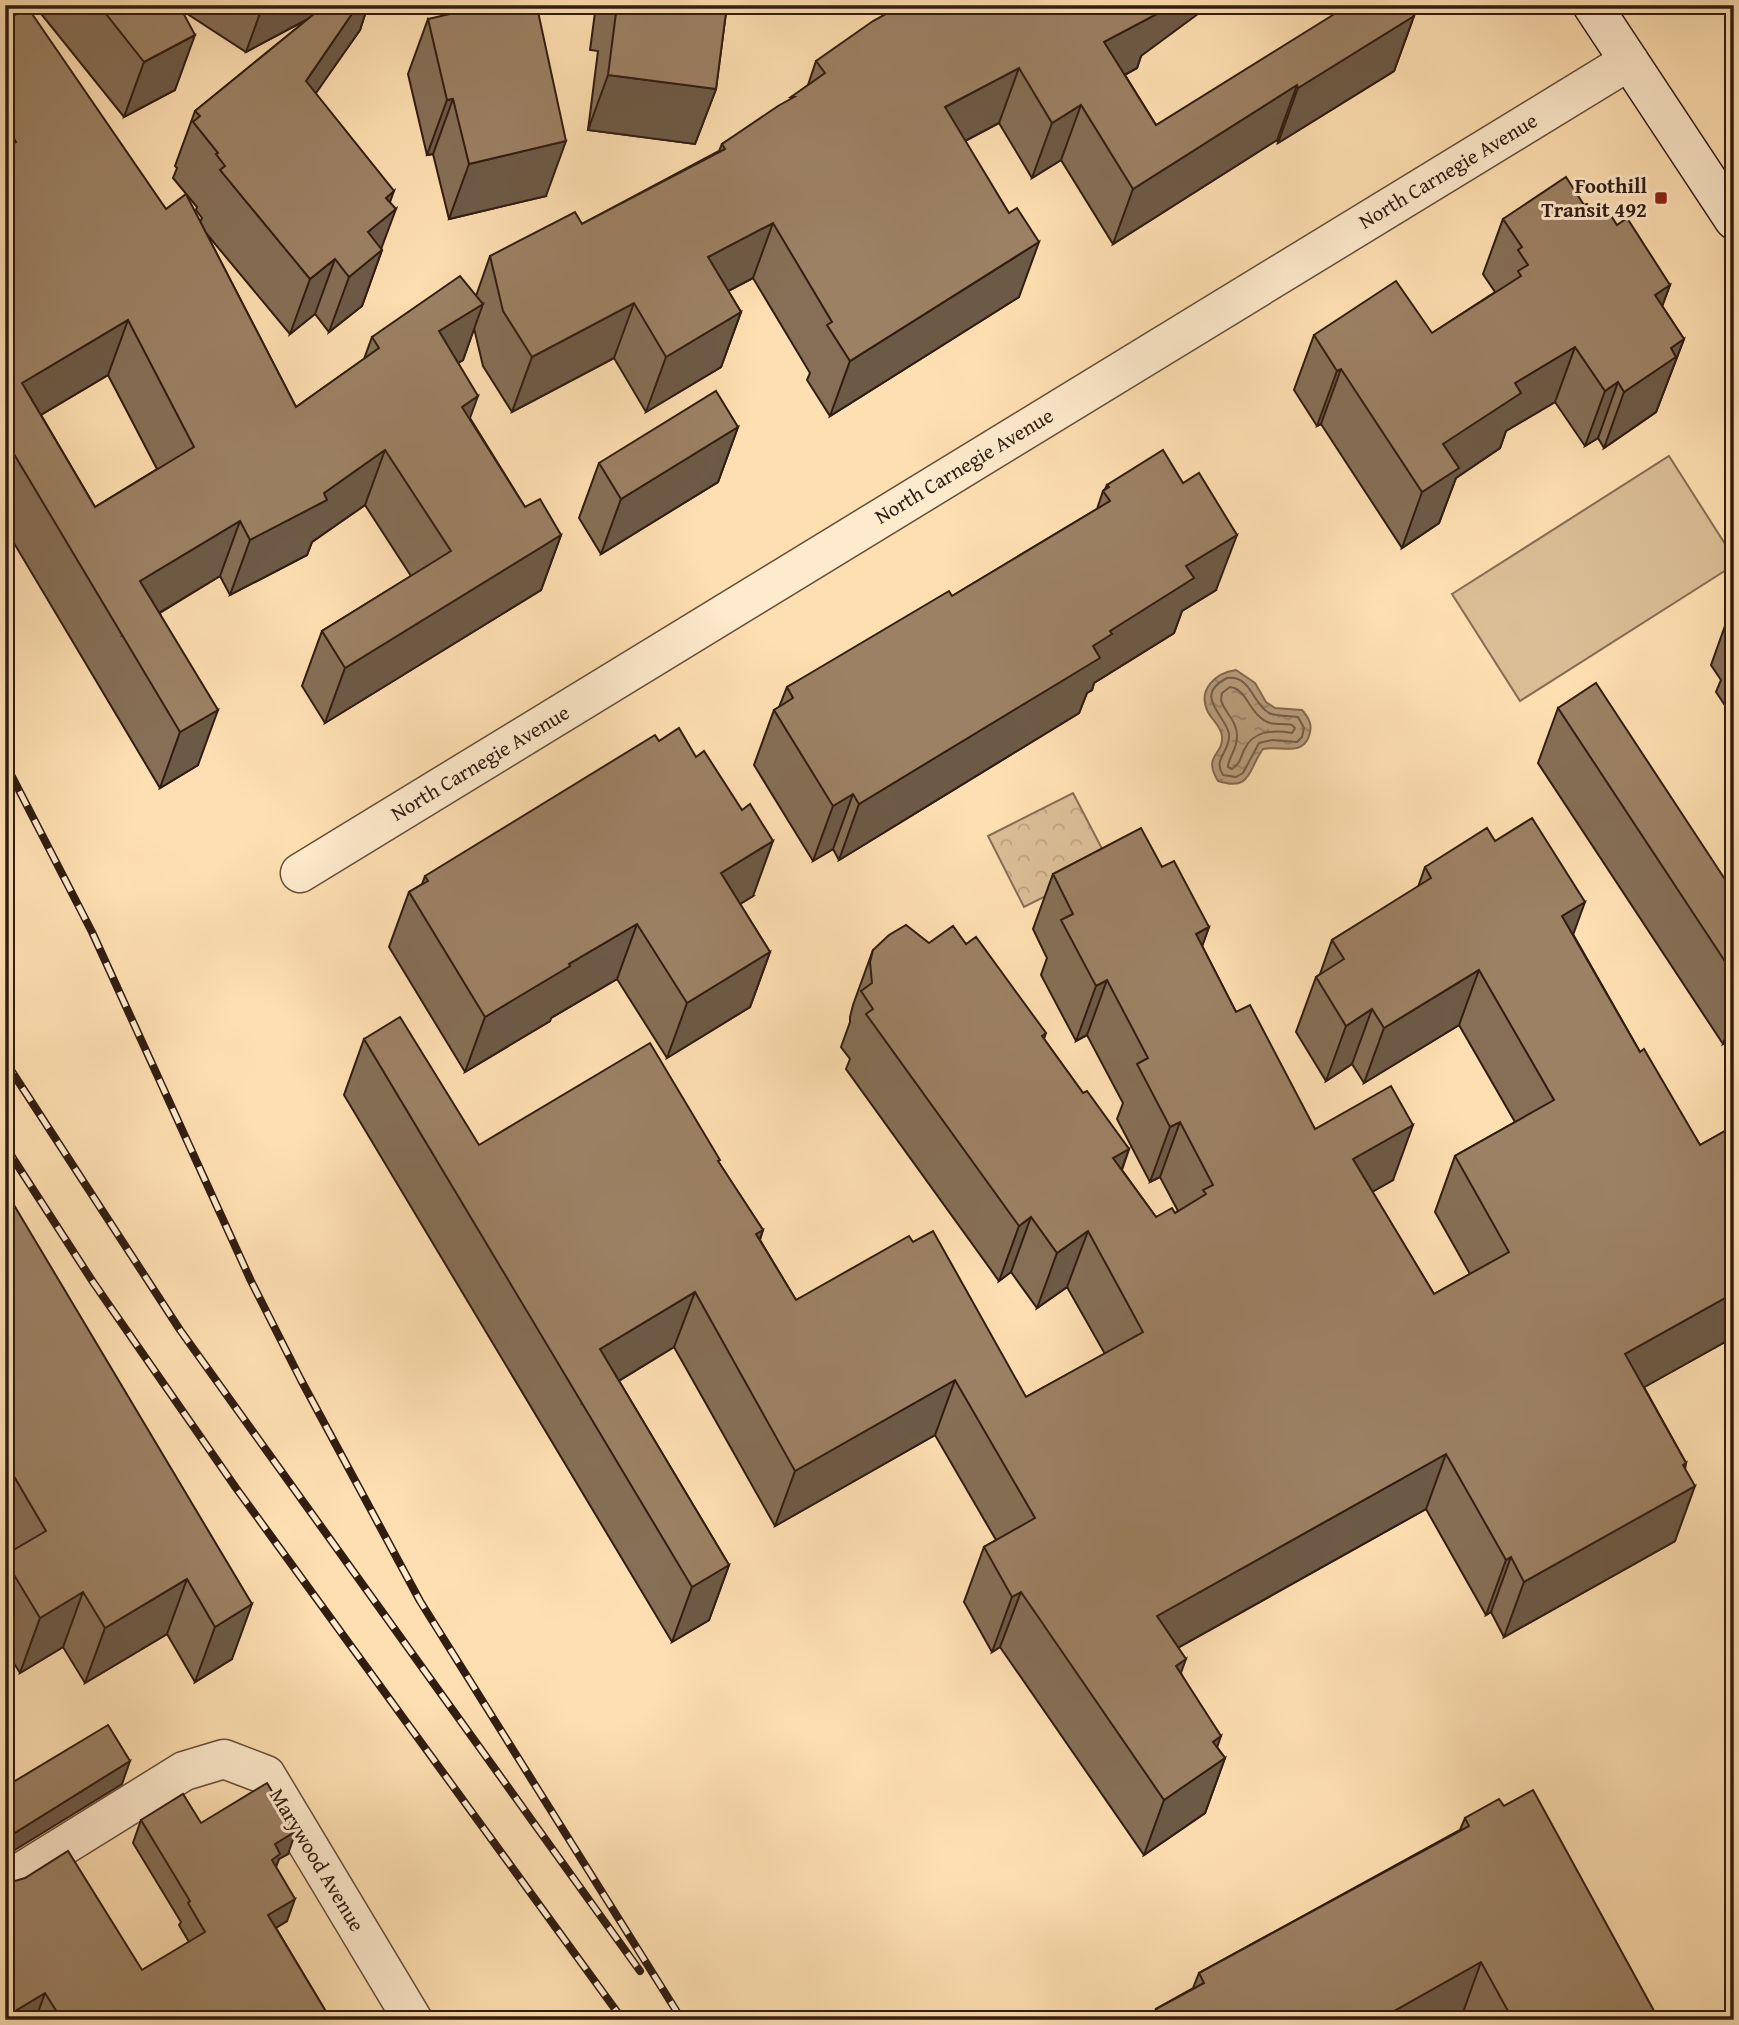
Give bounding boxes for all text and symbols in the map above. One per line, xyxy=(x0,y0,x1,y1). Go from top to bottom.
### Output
street label: North Carnegie Avenue xyxy=(1352,105,1543,236)
place label: Foothill Transit 492 xyxy=(1541,170,1647,225)
marker: Foothill Transit 492 xyxy=(1653,190,1669,206)
street label: North Carnegie Avenue xyxy=(868,400,1059,531)
street label: North Carnegie Avenue xyxy=(384,697,575,828)
street label: Marywood Avenue xyxy=(262,1782,373,1938)

